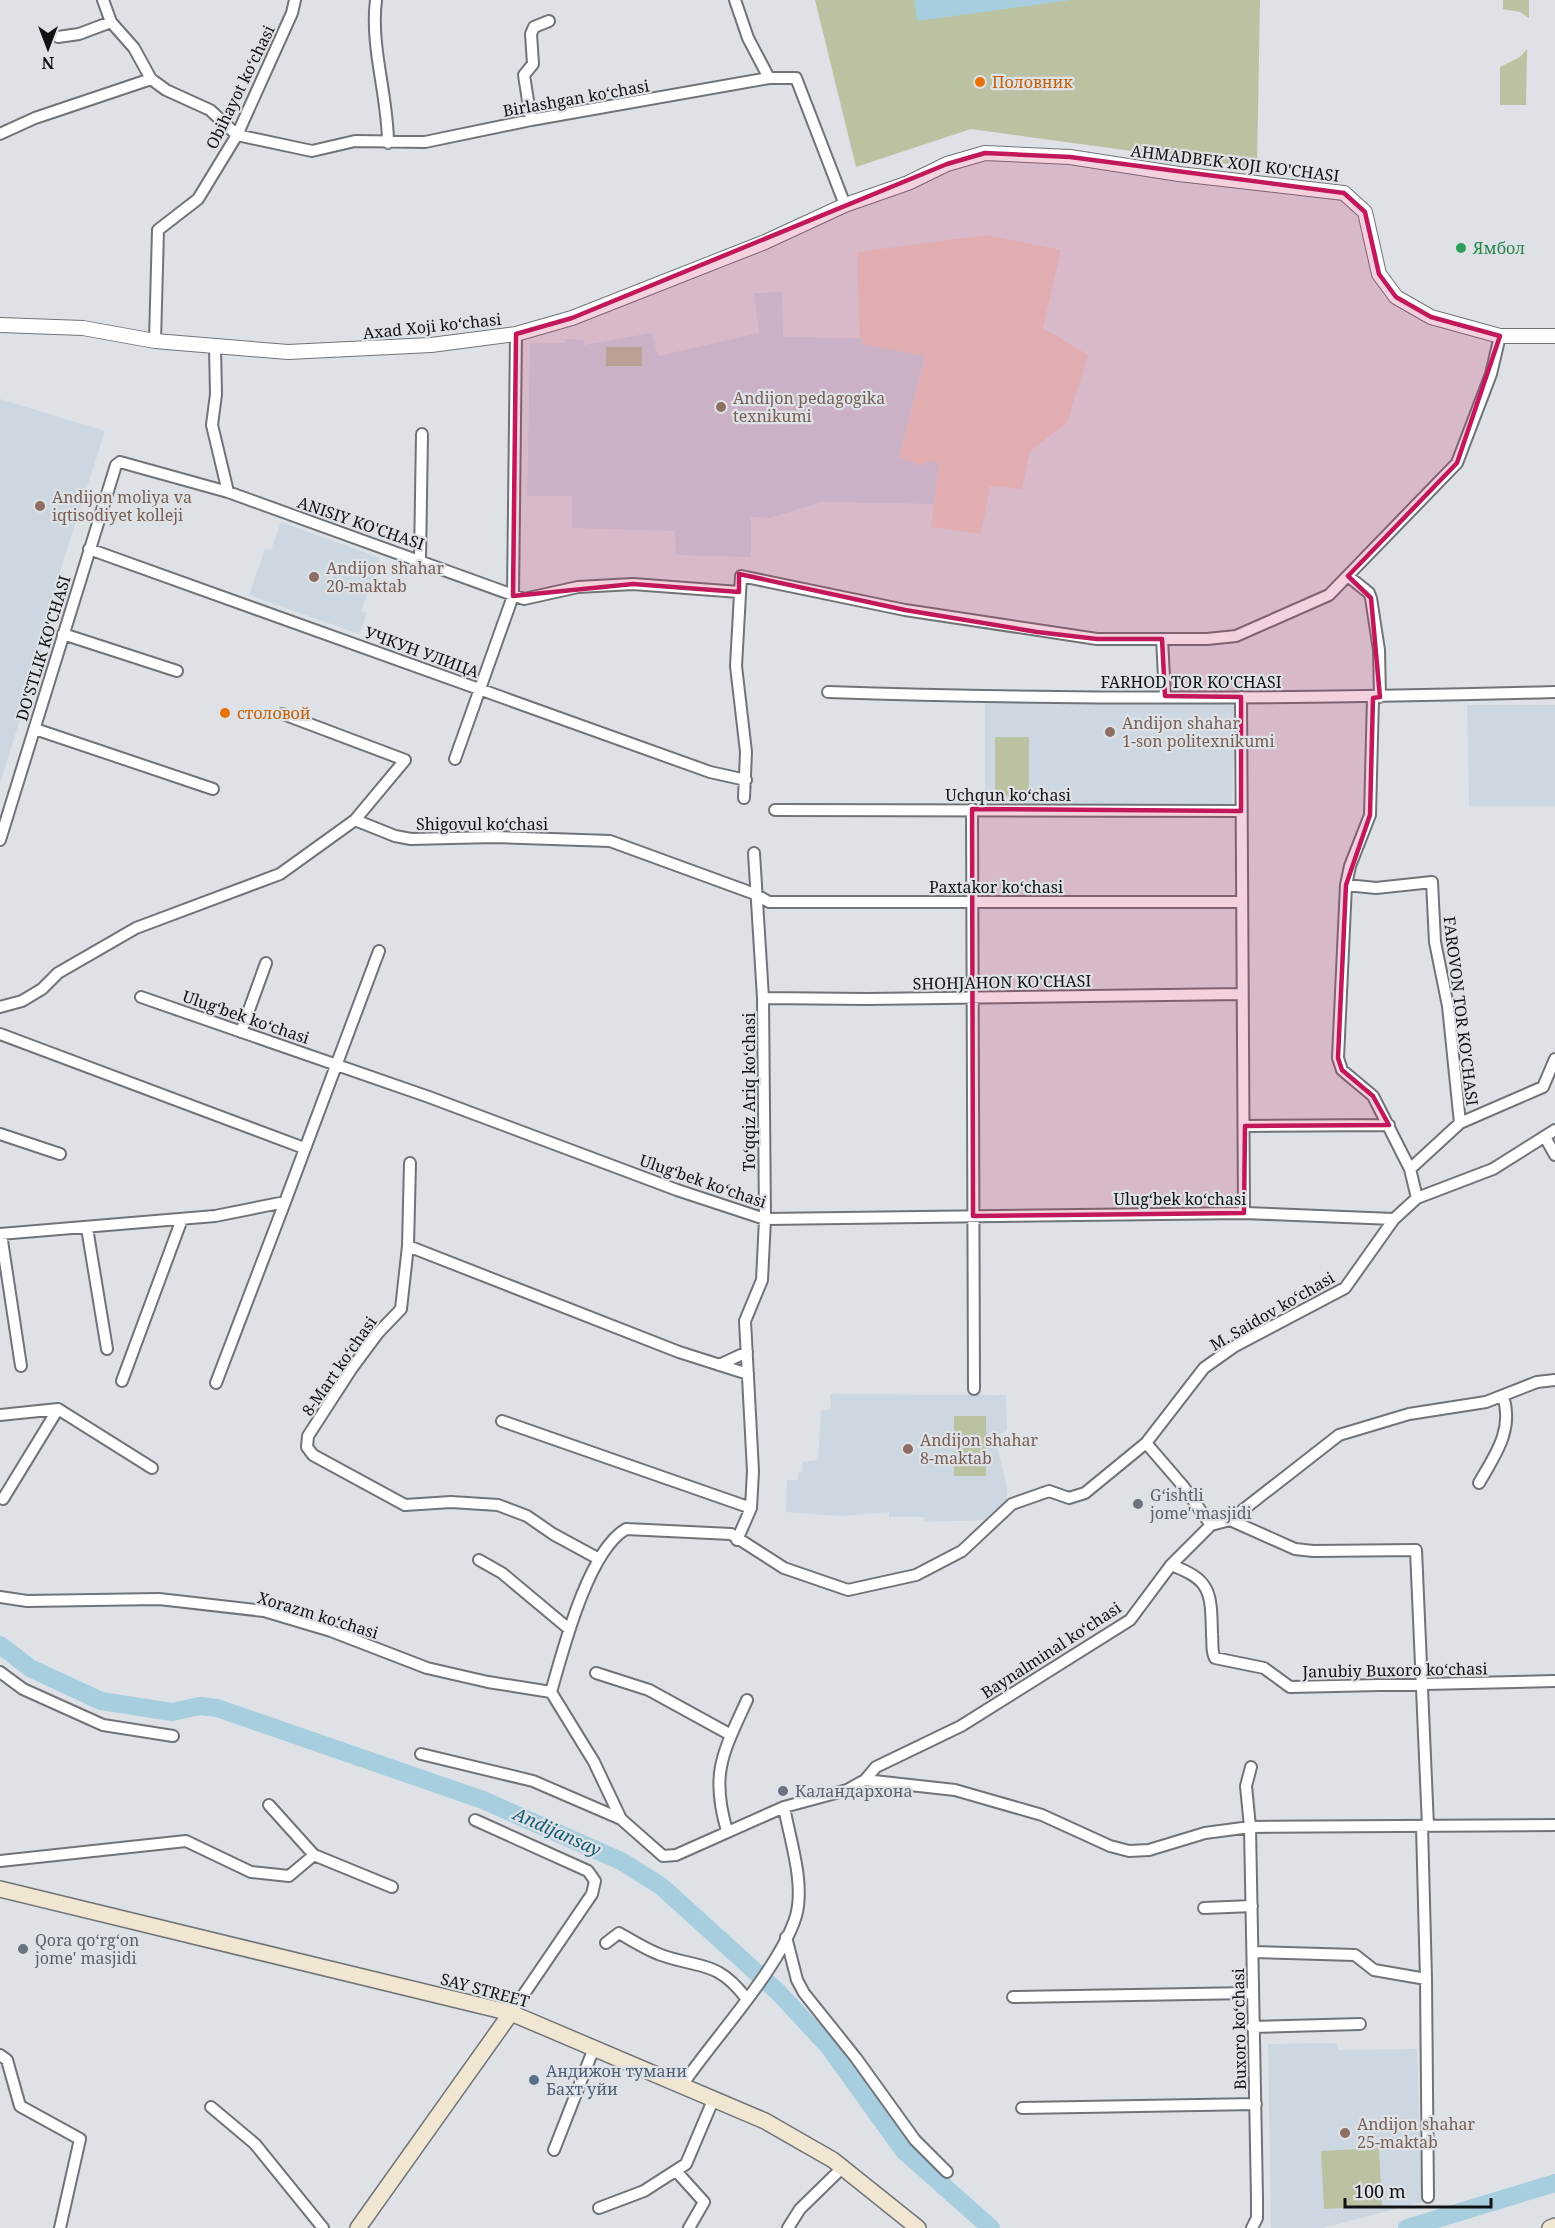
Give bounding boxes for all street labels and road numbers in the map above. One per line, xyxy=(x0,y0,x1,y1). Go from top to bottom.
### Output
street label: Obihayot koʻchasi xyxy=(200,21,280,153)
street label: Birlashgan koʻchasi xyxy=(501,74,651,122)
street label: AHMADBEK XOJI KO'CHASI xyxy=(1129,139,1341,187)
street label: Axad Xoji koʻchasi xyxy=(362,308,502,344)
street label: ANISIY KO'CHASI xyxy=(295,491,427,555)
street label: DO'STLIK KO'CHASI xyxy=(10,572,76,723)
street label: УЧКУН УЛИЦА xyxy=(362,621,483,683)
street label: FARHOD TOR KO'CHASI xyxy=(1100,671,1282,693)
street label: Uchqun koʻchasi xyxy=(945,784,1071,806)
street label: Shigovul koʻchasi xyxy=(416,813,548,835)
street label: Paxtakor koʻchasi xyxy=(929,876,1063,898)
street label: FAROVON TOR KO'CHASI xyxy=(1438,915,1484,1107)
street label: SHOHJAHON KO'CHASI xyxy=(913,969,1092,995)
street label: Ulugʻbek koʻchasi xyxy=(180,985,312,1049)
street label: Toʻqqiz Ariq koʻchasi xyxy=(738,1013,760,1171)
street label: Ulugʻbek koʻchasi xyxy=(637,1149,769,1213)
street label: Ulugʻbek koʻchasi xyxy=(1114,1188,1246,1210)
street label: M. Saidov koʻchasi xyxy=(1206,1266,1338,1356)
street label: 8-Mart koʻchasi xyxy=(296,1312,382,1420)
street label: Xorazm koʻchasi xyxy=(255,1586,381,1644)
street label: Baynalminal koʻchasi xyxy=(977,1596,1125,1704)
street label: Janubiy Buxoro koʻchasi xyxy=(1301,1657,1488,1683)
street label: SAY STREET xyxy=(438,1968,532,2012)
street label: Buxoro koʻchasi xyxy=(1227,1968,1251,2090)

